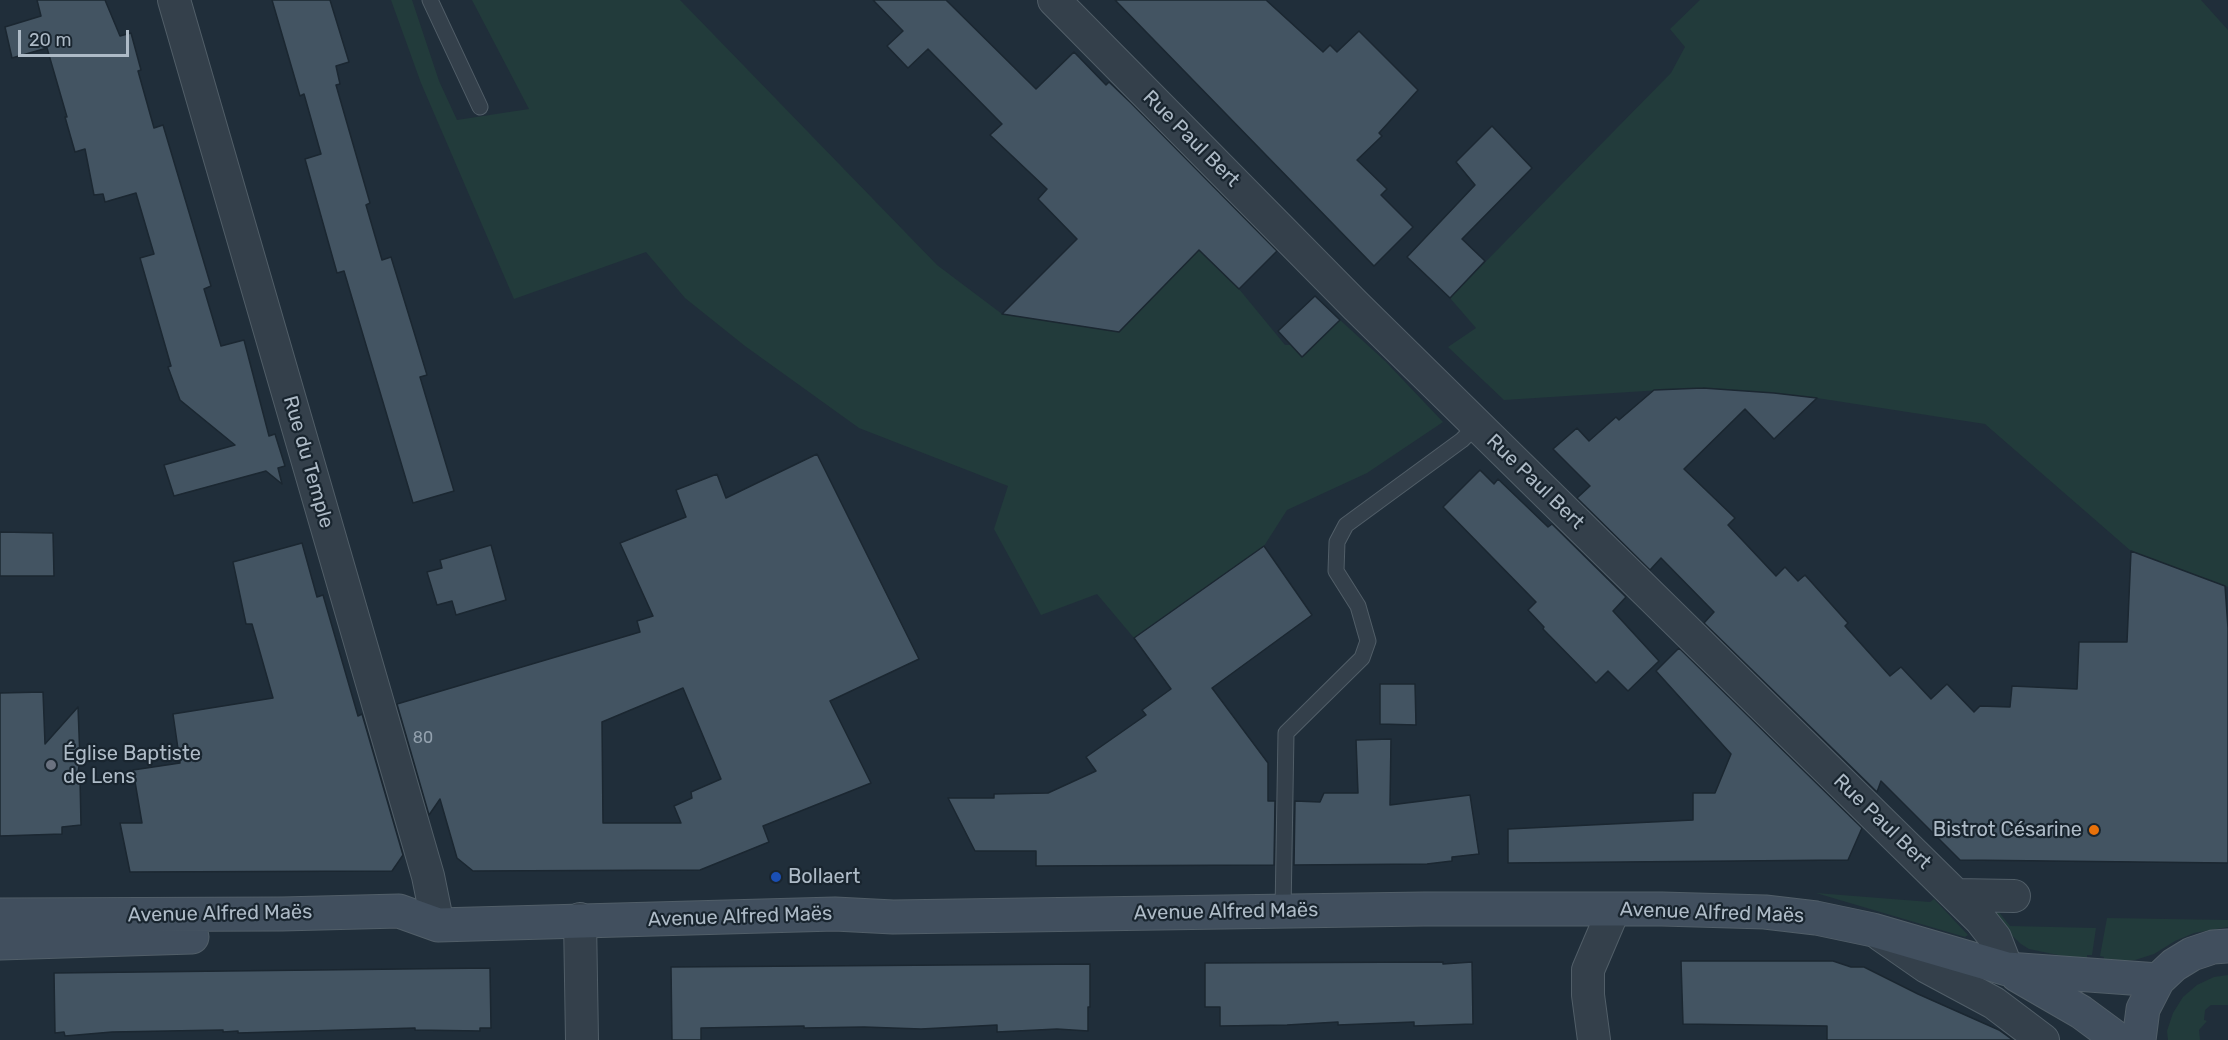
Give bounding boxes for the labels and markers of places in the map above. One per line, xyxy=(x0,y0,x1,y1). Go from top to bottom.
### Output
place label: Église Baptiste de Lens xyxy=(63,742,201,789)
marker: Église Baptiste de Lens xyxy=(44,758,58,772)
place label: Bistrot Césarine xyxy=(1933,818,2082,842)
marker: Bistrot Césarine xyxy=(2087,823,2101,837)
place label: Bollaert xyxy=(788,865,860,889)
marker: Bollaert xyxy=(769,870,783,884)

